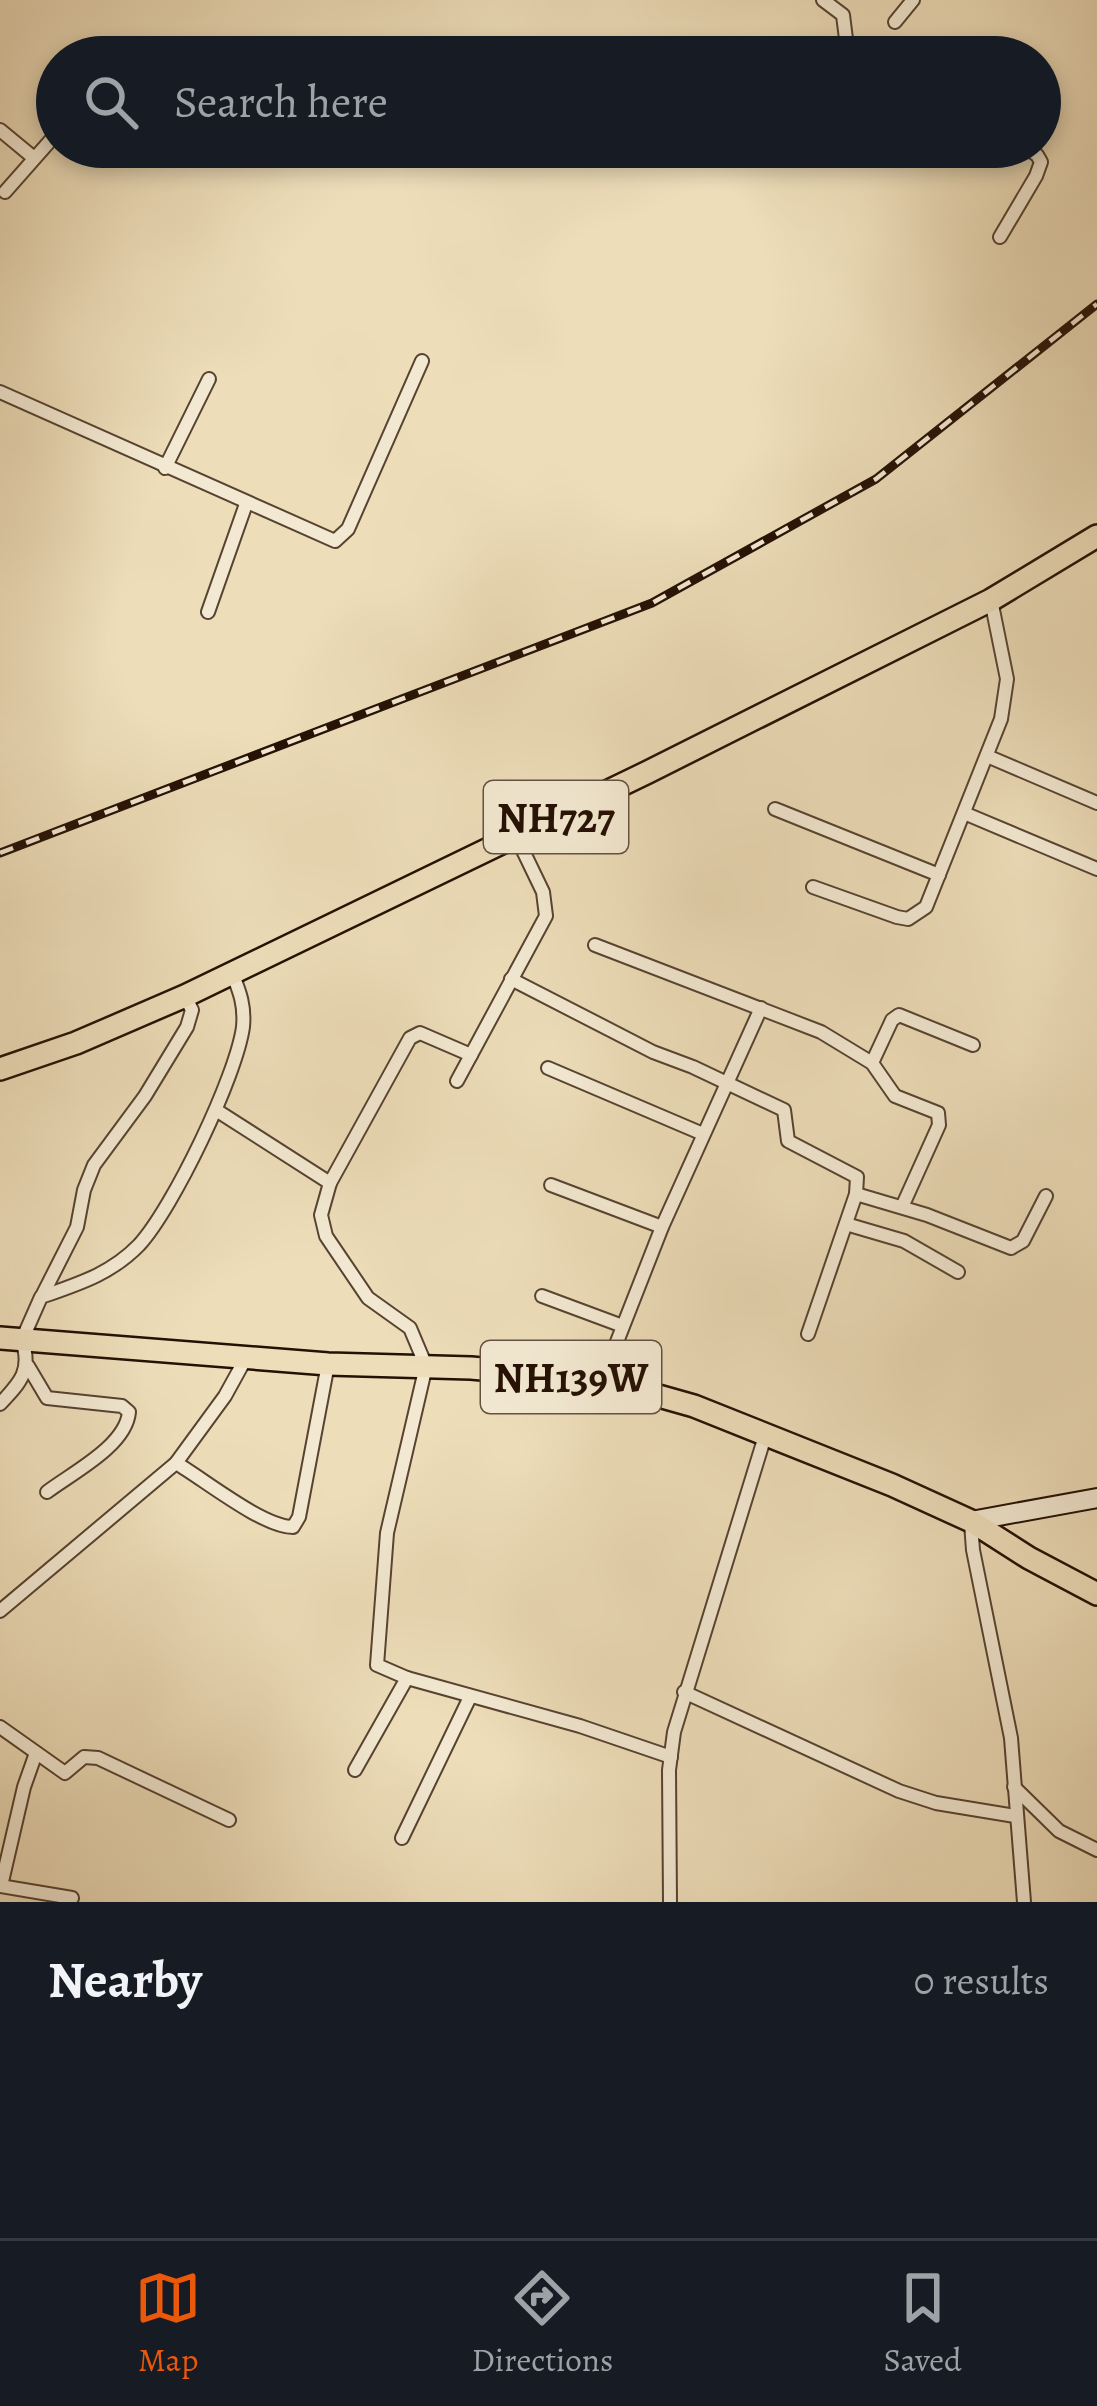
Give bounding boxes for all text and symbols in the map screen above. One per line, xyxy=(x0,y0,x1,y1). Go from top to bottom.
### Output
search box xyxy=(36,36,1061,168)
icon: search xyxy=(78,69,144,135)
text: Search here xyxy=(174,71,388,133)
road number: NH727 xyxy=(484,781,628,853)
road number: NH139W xyxy=(481,1341,661,1413)
text: Nearby xyxy=(48,1945,202,2015)
text: 0 results xyxy=(914,1954,1049,2007)
tab: Map xyxy=(135,2265,201,2382)
tab: Directions xyxy=(472,2265,613,2382)
tab: Saved xyxy=(884,2265,962,2382)

